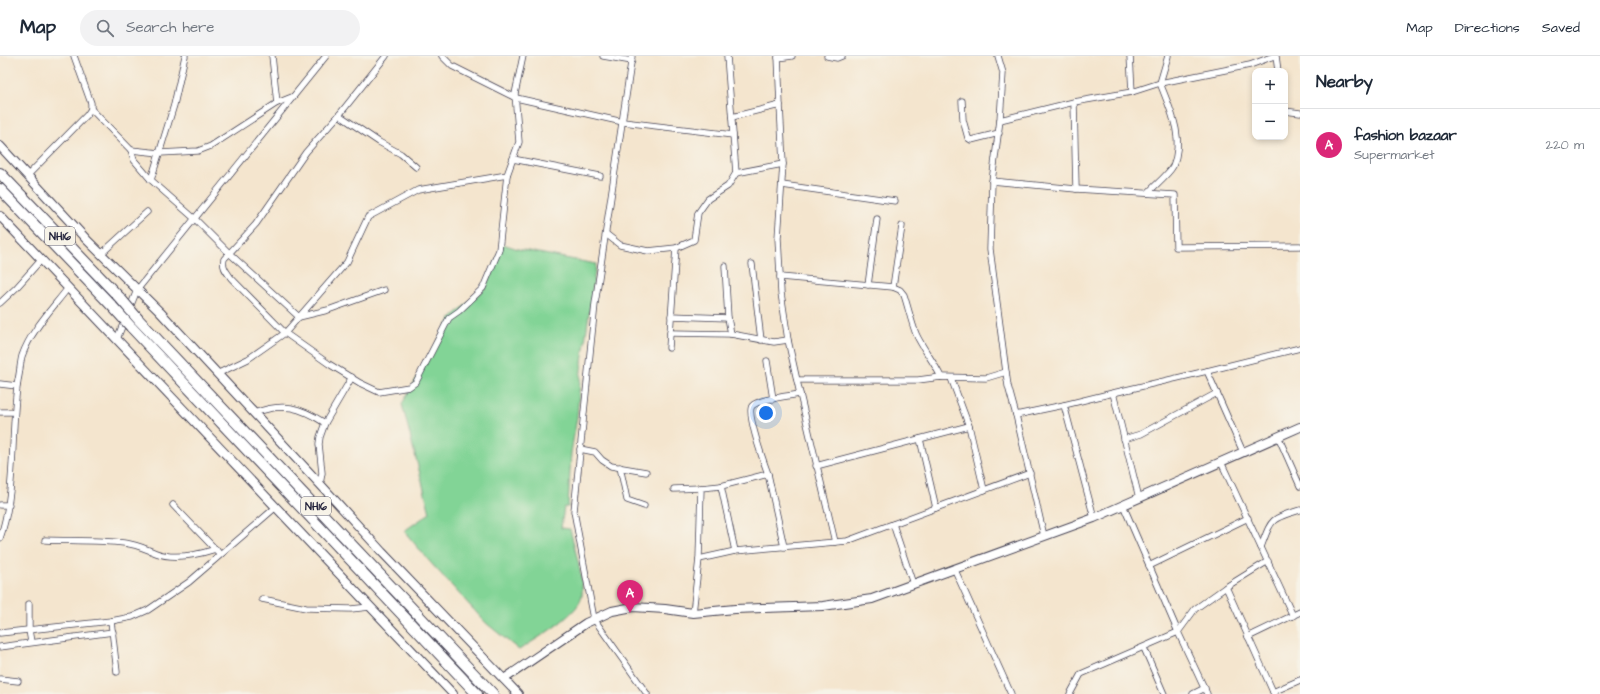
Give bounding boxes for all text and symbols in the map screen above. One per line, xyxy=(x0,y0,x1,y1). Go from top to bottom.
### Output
search box xyxy=(80,10,360,46)
text: Map xyxy=(20,14,56,41)
icon: search xyxy=(94,17,116,39)
text: Search here xyxy=(126,17,215,38)
text: Map xyxy=(1406,18,1433,38)
text: Directions xyxy=(1455,18,1520,38)
text: Saved xyxy=(1542,18,1580,38)
map controls xyxy=(1252,68,1288,140)
button: + xyxy=(1252,68,1288,104)
text: Nearby xyxy=(1316,70,1373,94)
button: − xyxy=(1252,104,1288,140)
text: fashion bazaar xyxy=(1354,125,1457,146)
text: A xyxy=(1325,136,1333,154)
text: 220 m xyxy=(1546,136,1584,154)
text: Supermarket xyxy=(1354,146,1435,164)
road number: NH16 xyxy=(45,227,75,245)
your location xyxy=(756,403,776,423)
road number: NH16 xyxy=(301,497,331,515)
pin: A xyxy=(617,580,643,613)

